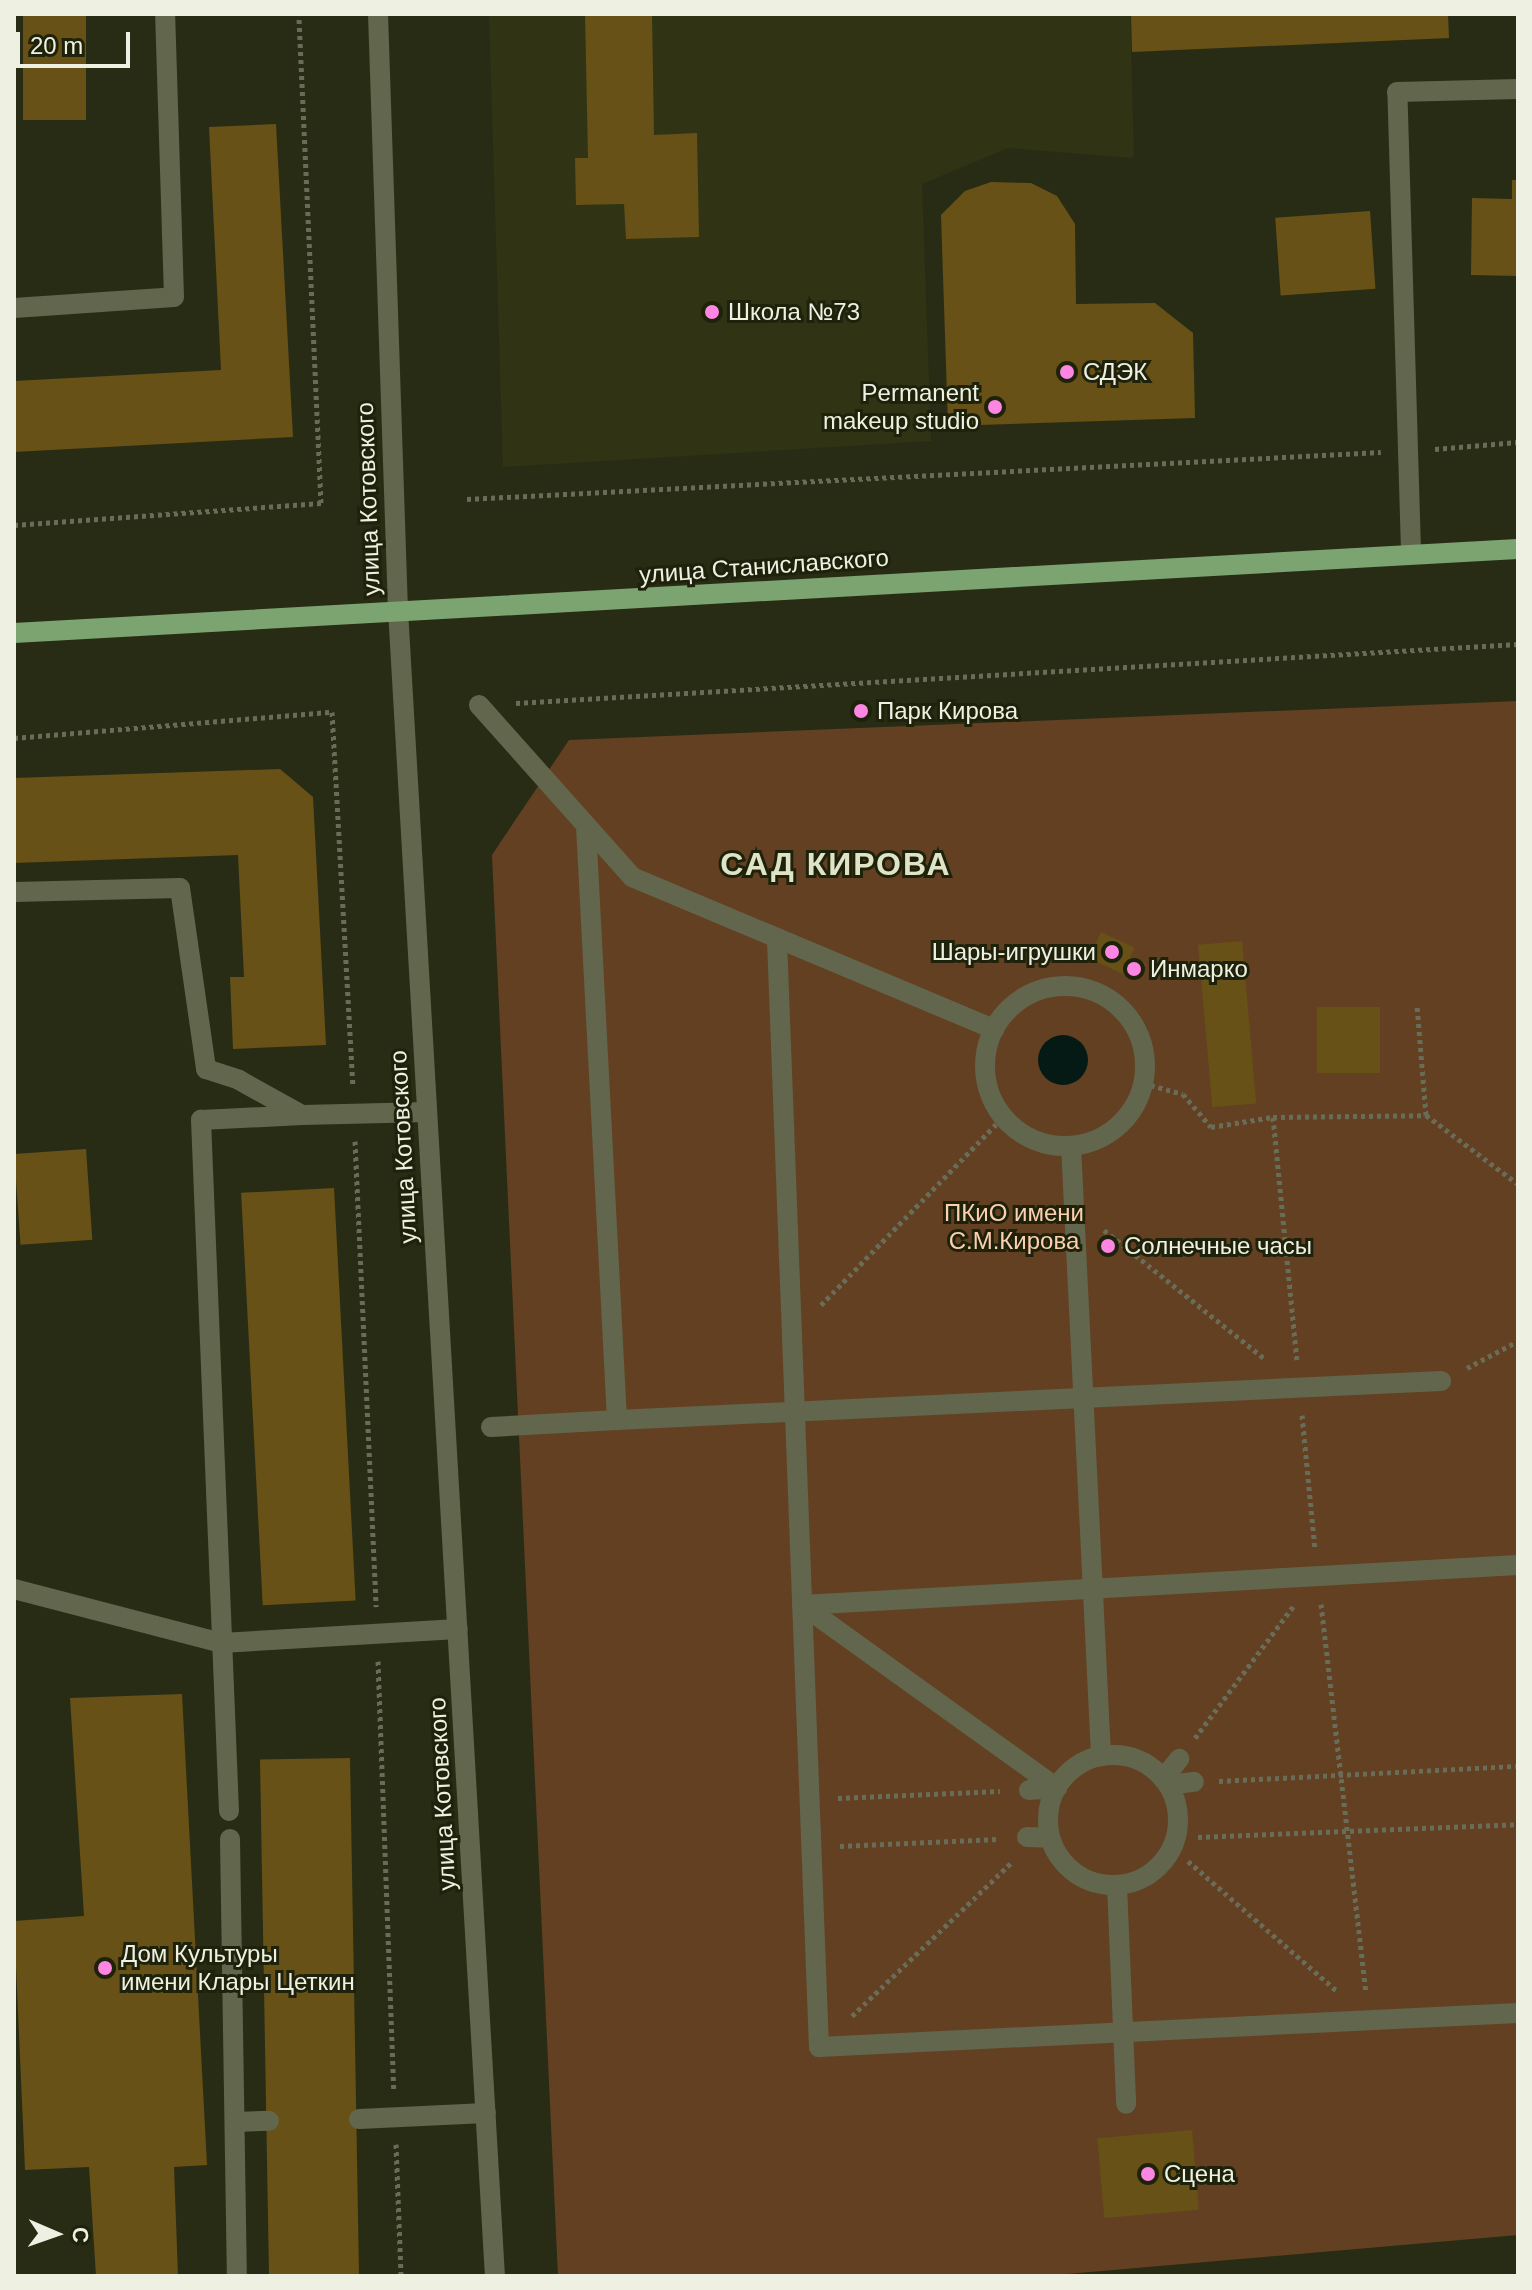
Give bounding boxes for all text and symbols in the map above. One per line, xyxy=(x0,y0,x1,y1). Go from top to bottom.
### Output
scale bar xyxy=(20,16,134,66)
text: 20 m xyxy=(30,32,83,59)
place label: Школа №73 xyxy=(728,298,860,326)
marker: Школа №73 xyxy=(703,303,721,321)
place label: СДЭК xyxy=(1083,358,1147,386)
marker: СДЭК xyxy=(1058,363,1076,381)
place label: Permanent makeup studio xyxy=(823,379,979,435)
marker: Permanent makeup studio xyxy=(986,398,1004,416)
street label: улица Котовского xyxy=(350,402,386,596)
street label: улица Станиславского xyxy=(638,543,890,589)
place label: Парк Кирова xyxy=(877,697,1018,725)
marker: Парк Кирова xyxy=(852,702,870,720)
district label: САД КИРОВА xyxy=(720,845,952,883)
place label: Шары-игрушки xyxy=(932,938,1096,966)
marker: Шары-игрушки xyxy=(1103,943,1121,961)
place label: Инмарко xyxy=(1150,955,1248,983)
marker: Инмарко xyxy=(1125,960,1143,978)
street label: улица Котовского xyxy=(384,1050,422,1244)
park label: ПКиО имени С.М.Кирова xyxy=(944,1199,1084,1255)
place label: Солнечные часы xyxy=(1124,1232,1312,1260)
marker: Солнечные часы xyxy=(1099,1237,1117,1255)
street label: улица Котовского xyxy=(423,1697,461,1891)
place label: Дом Культуры имени Клары Цеткин xyxy=(121,1940,355,1996)
marker: Дом Культуры имени Клары Цеткин xyxy=(96,1959,114,1977)
place label: Сцена xyxy=(1164,2160,1235,2188)
marker: Сцена xyxy=(1139,2165,1157,2183)
north arrow xyxy=(16,2194,96,2274)
text: С xyxy=(68,2226,93,2243)

